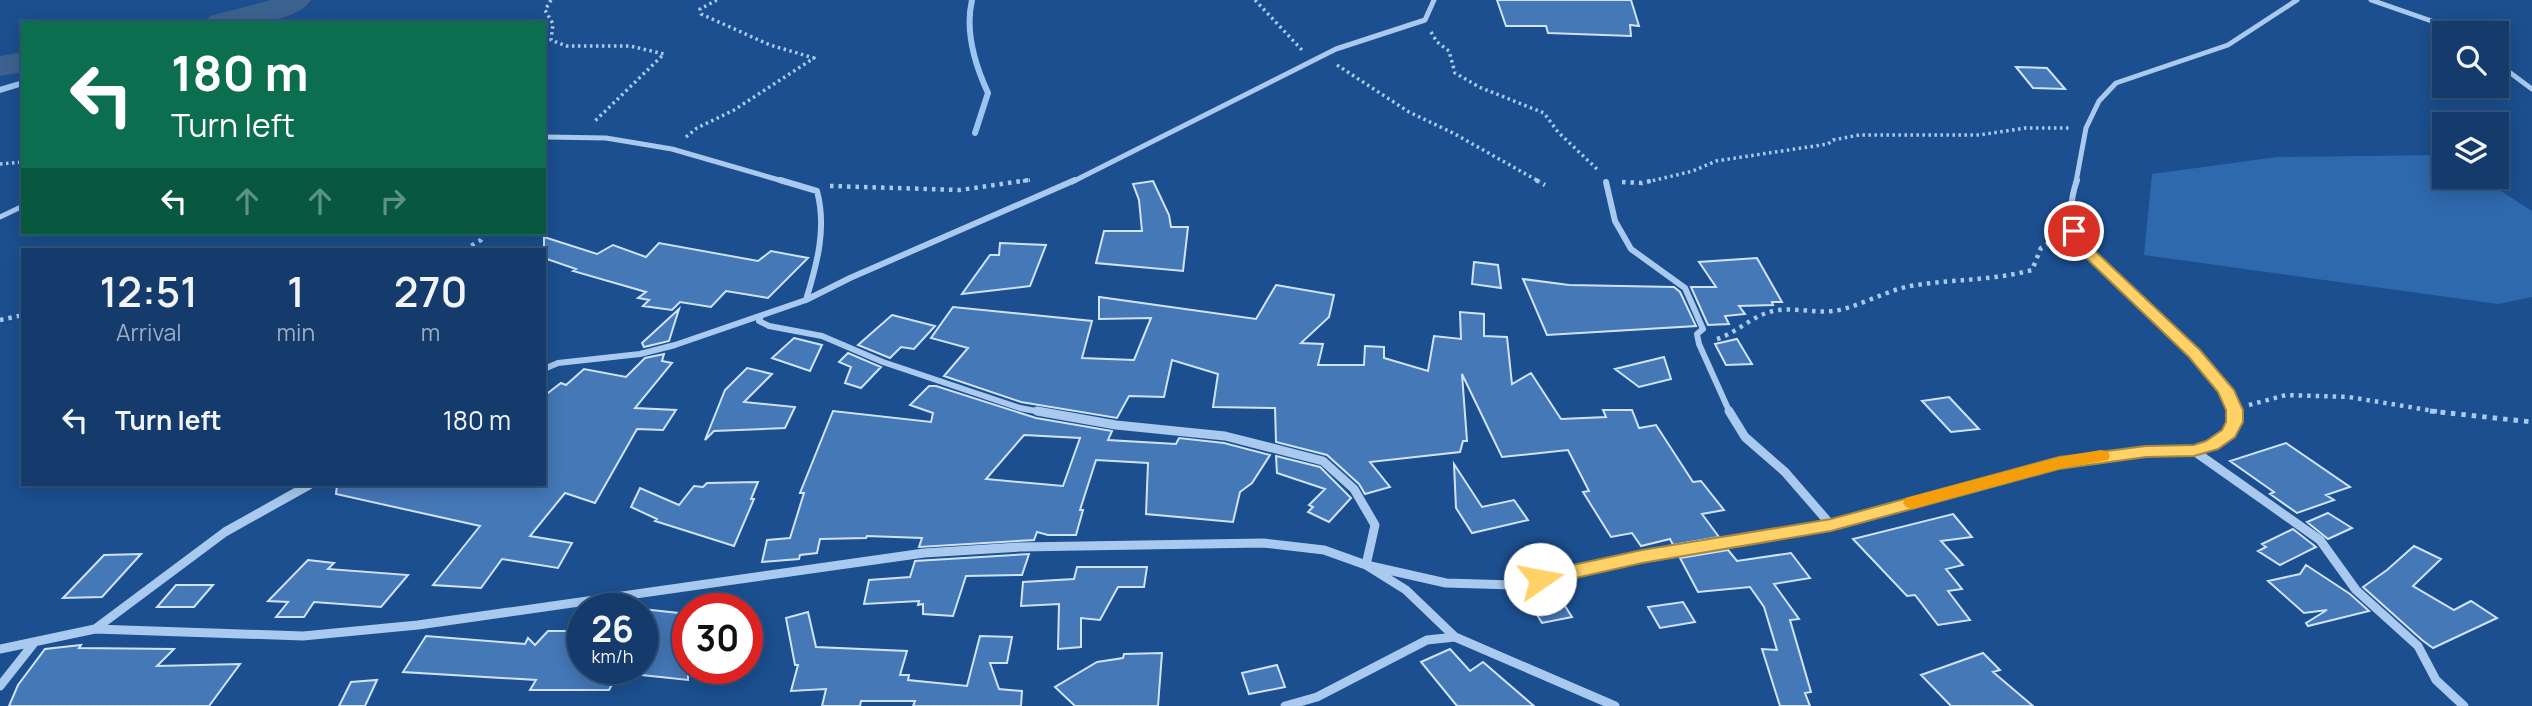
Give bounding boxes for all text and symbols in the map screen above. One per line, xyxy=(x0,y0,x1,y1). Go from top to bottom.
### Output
map controls xyxy=(2432,21,2509,189)
button: search xyxy=(2432,21,2509,98)
text: 180 m xyxy=(171,39,309,106)
icon: left xyxy=(56,49,147,140)
text: Turn left xyxy=(171,103,295,147)
button: layers xyxy=(2432,112,2509,189)
icon: left xyxy=(155,182,193,220)
icon: ahead xyxy=(228,182,266,220)
icon: ahead xyxy=(301,182,339,220)
icon: right xyxy=(374,182,412,220)
pin xyxy=(2044,201,2104,261)
icon: arrive xyxy=(2055,212,2093,250)
text: 12:51 xyxy=(100,262,198,320)
text: 1 xyxy=(287,262,305,320)
text: 270 xyxy=(394,262,467,320)
text: Arrival xyxy=(116,316,182,348)
text: min xyxy=(277,316,315,348)
text: m xyxy=(421,316,440,348)
icon: left xyxy=(56,401,94,439)
text: Turn left xyxy=(115,402,222,438)
text: 180 m xyxy=(443,402,511,438)
position arrow xyxy=(1503,542,1577,616)
speed limit sign: 30 xyxy=(672,593,763,684)
text: 26 xyxy=(591,605,634,653)
text: km/h xyxy=(592,644,633,668)

